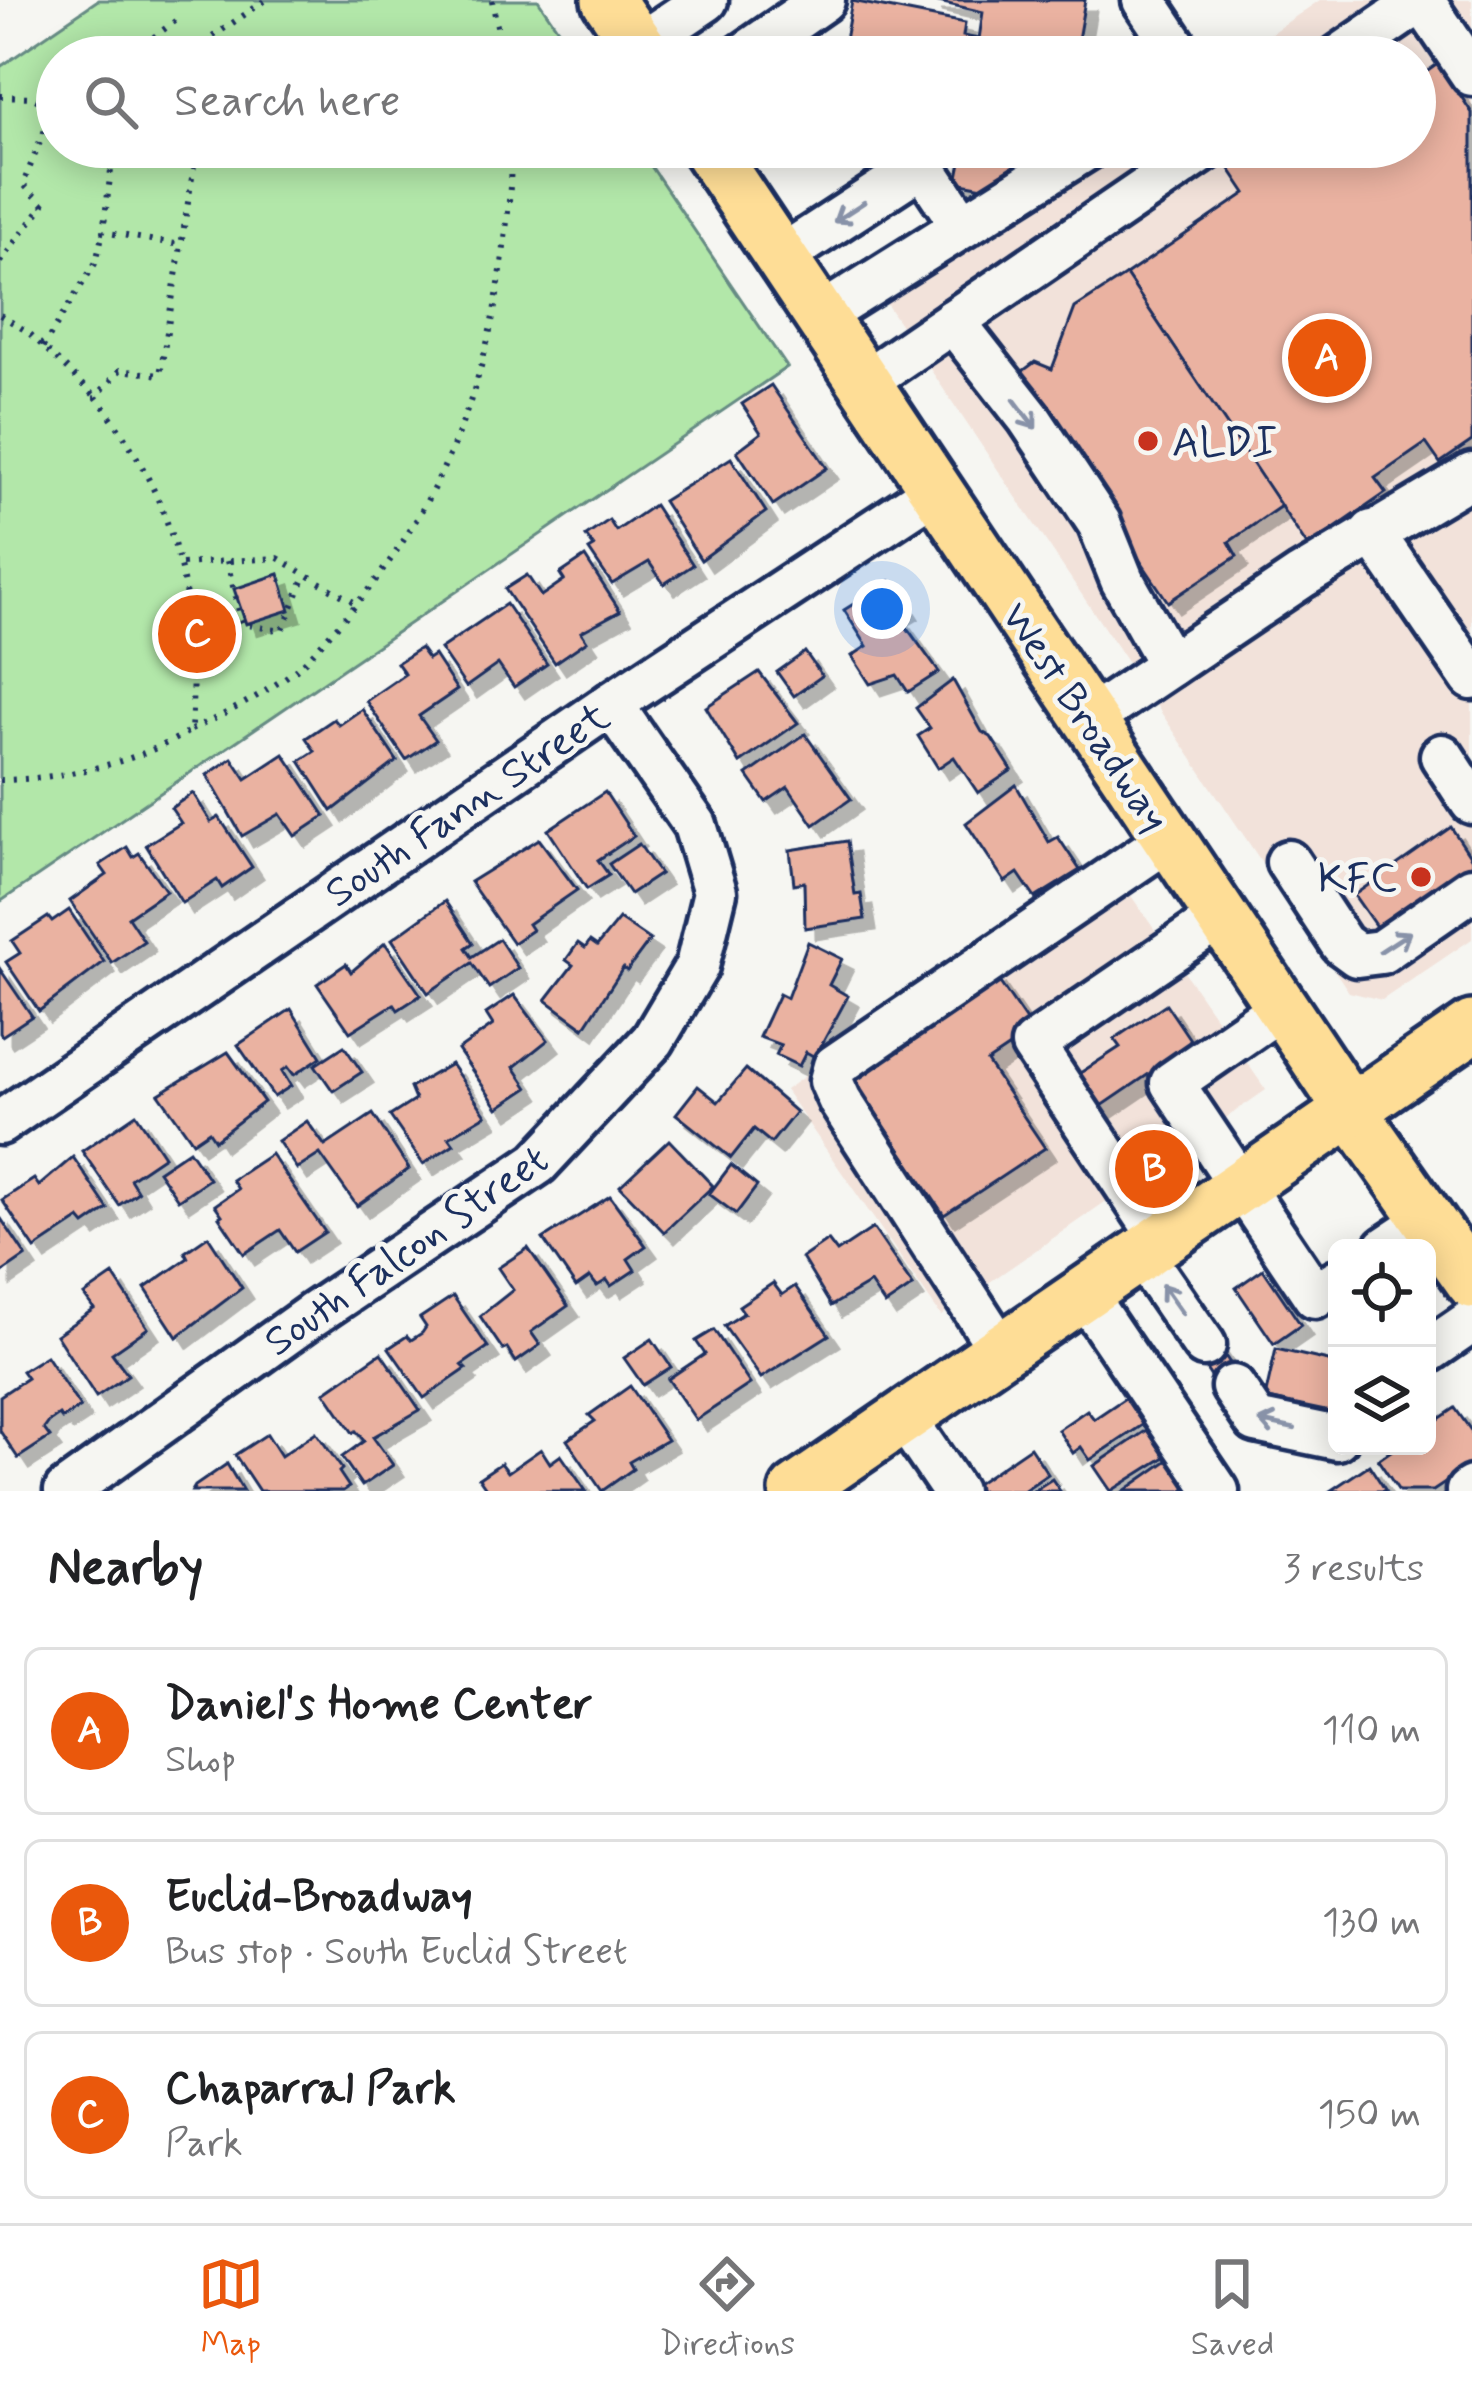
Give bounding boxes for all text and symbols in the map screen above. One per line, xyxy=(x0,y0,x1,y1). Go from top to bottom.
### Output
search box xyxy=(36,36,1436,168)
icon: search xyxy=(78,69,144,135)
text: Search here xyxy=(174,73,401,132)
one-way arrow xyxy=(833,199,867,224)
pin: A xyxy=(1288,313,1366,403)
one-way arrow xyxy=(1011,397,1037,429)
place label: ALDI xyxy=(1172,417,1277,472)
marker: ALDI xyxy=(1135,428,1161,454)
your location xyxy=(852,579,912,639)
pin: C xyxy=(158,589,236,679)
street label: West Broadway xyxy=(987,592,1181,843)
street label: South Fann Street xyxy=(315,690,621,921)
place label: KFC xyxy=(1318,853,1397,908)
marker: KFC xyxy=(1408,864,1434,890)
one-way arrow xyxy=(1378,929,1412,954)
pin: B xyxy=(1115,1124,1193,1214)
street label: South Falcon Street xyxy=(254,1133,560,1370)
map controls xyxy=(1328,1239,1436,1455)
button: locate xyxy=(1328,1239,1436,1347)
one-way arrow xyxy=(1160,1282,1185,1316)
button: layers xyxy=(1328,1347,1436,1455)
one-way arrow xyxy=(1258,1413,1296,1436)
text: Nearby xyxy=(48,1536,203,1602)
text: 3 results xyxy=(1283,1544,1424,1595)
text: Daniel's Home Center xyxy=(165,1676,593,1735)
text: A xyxy=(77,1706,103,1757)
text: 110 m xyxy=(1322,1706,1421,1757)
text: Shop xyxy=(165,1735,237,1786)
text: Euclid-Broadway xyxy=(165,1868,473,1927)
text: B xyxy=(78,1898,102,1949)
text: 130 m xyxy=(1322,1898,1421,1949)
text: Bus stop · South Euclid Street xyxy=(165,1927,628,1978)
text: Chaparral Park xyxy=(165,2060,456,2119)
text: C xyxy=(76,2090,104,2141)
text: 150 m xyxy=(1318,2090,1421,2141)
text: Park xyxy=(165,2119,243,2170)
tab: Map xyxy=(198,2251,264,2367)
tab: Directions xyxy=(659,2251,795,2367)
tab: Saved xyxy=(1191,2251,1274,2367)

